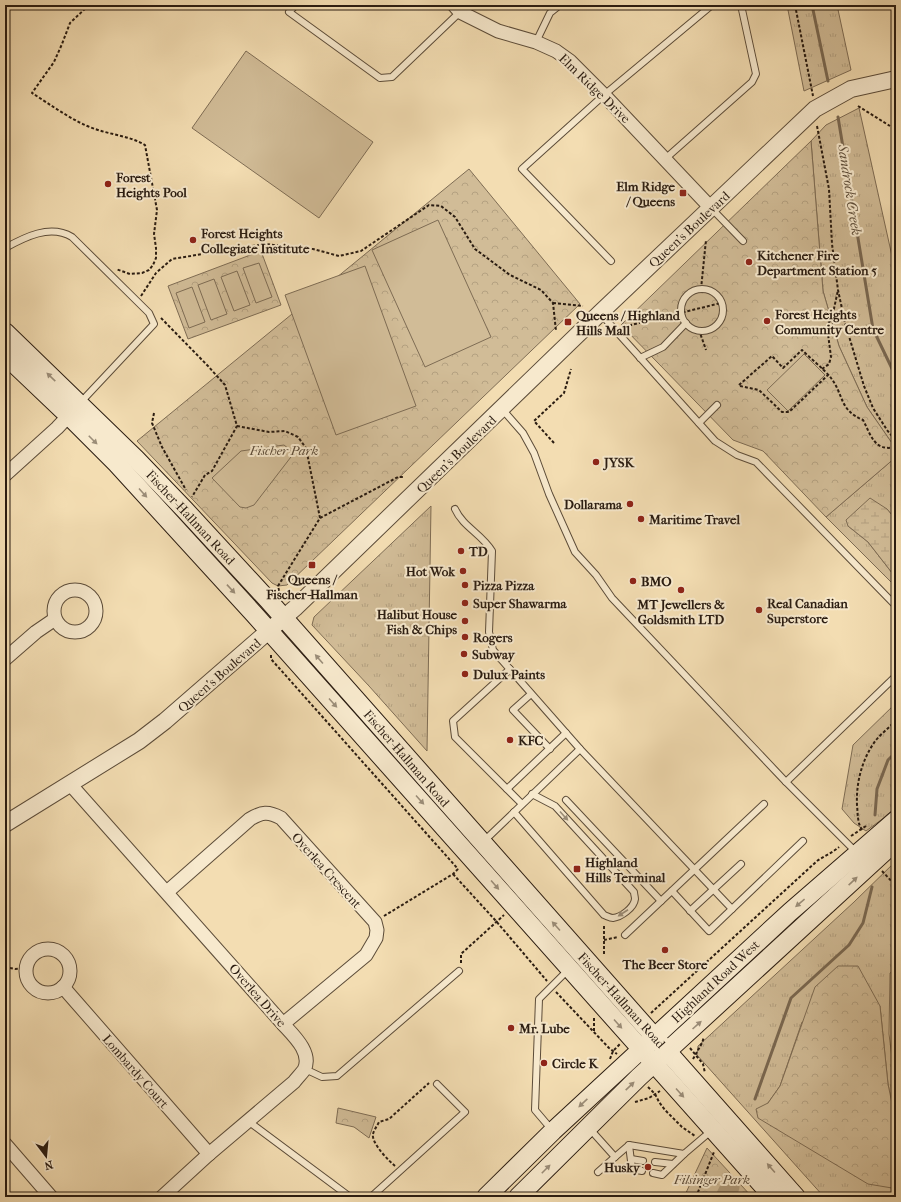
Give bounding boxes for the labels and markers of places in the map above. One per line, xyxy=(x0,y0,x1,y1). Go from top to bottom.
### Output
place label: Forest Heights Pool xyxy=(115,170,187,201)
marker: Forest Heights Pool xyxy=(103,179,113,189)
place label: Elm Ridge / Queens xyxy=(616,179,676,209)
marker: Elm Ridge / Queens xyxy=(678,188,688,198)
place label: Forest Heights Collegiate Institute xyxy=(200,226,310,257)
marker: Forest Heights Collegiate Institute xyxy=(188,235,198,245)
place label: Kitchener Fire Department Station 5 xyxy=(757,248,877,279)
marker: Kitchener Fire Department Station 5 xyxy=(744,257,754,267)
place label: Forest Heights Community Centre xyxy=(774,307,885,338)
place label: Queens / Highland Hills Mall xyxy=(576,308,681,338)
marker: Forest Heights Community Centre xyxy=(762,316,772,326)
marker: Queens / Highland Hills Mall xyxy=(563,317,573,327)
place label: JYSK xyxy=(602,455,636,471)
marker: JYSK xyxy=(591,457,601,467)
place label: Dollarama xyxy=(564,497,623,512)
marker: Dollarama xyxy=(625,499,635,509)
place label: Maritime Travel xyxy=(648,512,740,527)
marker: Maritime Travel xyxy=(636,514,646,524)
place label: TD xyxy=(468,544,488,559)
marker: TD xyxy=(456,546,466,556)
marker: Queens / Fischer-Hallman xyxy=(307,560,317,570)
place label: Hot Wok xyxy=(406,564,456,579)
marker: Hot Wok xyxy=(458,566,468,576)
place label: Queens / Fischer-Hallman xyxy=(265,572,358,602)
place label: BMO xyxy=(641,574,671,589)
marker: BMO xyxy=(628,576,638,586)
place label: Pizza Pizza xyxy=(473,578,535,593)
marker: Pizza Pizza xyxy=(460,580,470,590)
marker: MT Jewellers & Goldsmith LTD xyxy=(676,585,686,595)
place label: Super Shawarma xyxy=(473,596,567,612)
place label: Real Canadian Superstore xyxy=(767,596,848,627)
place label: MT Jewellers & Goldsmith LTD xyxy=(636,597,725,627)
marker: Super Shawarma xyxy=(460,598,470,608)
marker: Real Canadian Superstore xyxy=(754,605,764,615)
place label: Halibut House Fish & Chips xyxy=(377,607,458,638)
marker: Halibut House Fish & Chips xyxy=(460,616,470,626)
place label: Rogers xyxy=(473,630,513,646)
marker: Rogers xyxy=(460,632,470,642)
place label: Subway xyxy=(472,647,516,663)
marker: Subway xyxy=(459,649,469,659)
place label: Dulux Paints xyxy=(473,667,545,682)
marker: Dulux Paints xyxy=(460,669,470,679)
place label: KFC xyxy=(518,733,543,748)
marker: KFC xyxy=(505,735,515,745)
place label: Highland Hills Terminal xyxy=(585,855,666,885)
marker: Highland Hills Terminal xyxy=(572,864,582,874)
marker: The Beer Store xyxy=(660,945,670,955)
place label: The Beer Store xyxy=(622,957,708,972)
place label: Mr. Lube xyxy=(518,1021,570,1036)
marker: Mr. Lube xyxy=(506,1023,516,1033)
place label: Circle K xyxy=(552,1056,599,1071)
marker: Circle K xyxy=(539,1058,549,1068)
place label: Husky xyxy=(604,1160,641,1176)
marker: Husky xyxy=(643,1162,653,1172)

